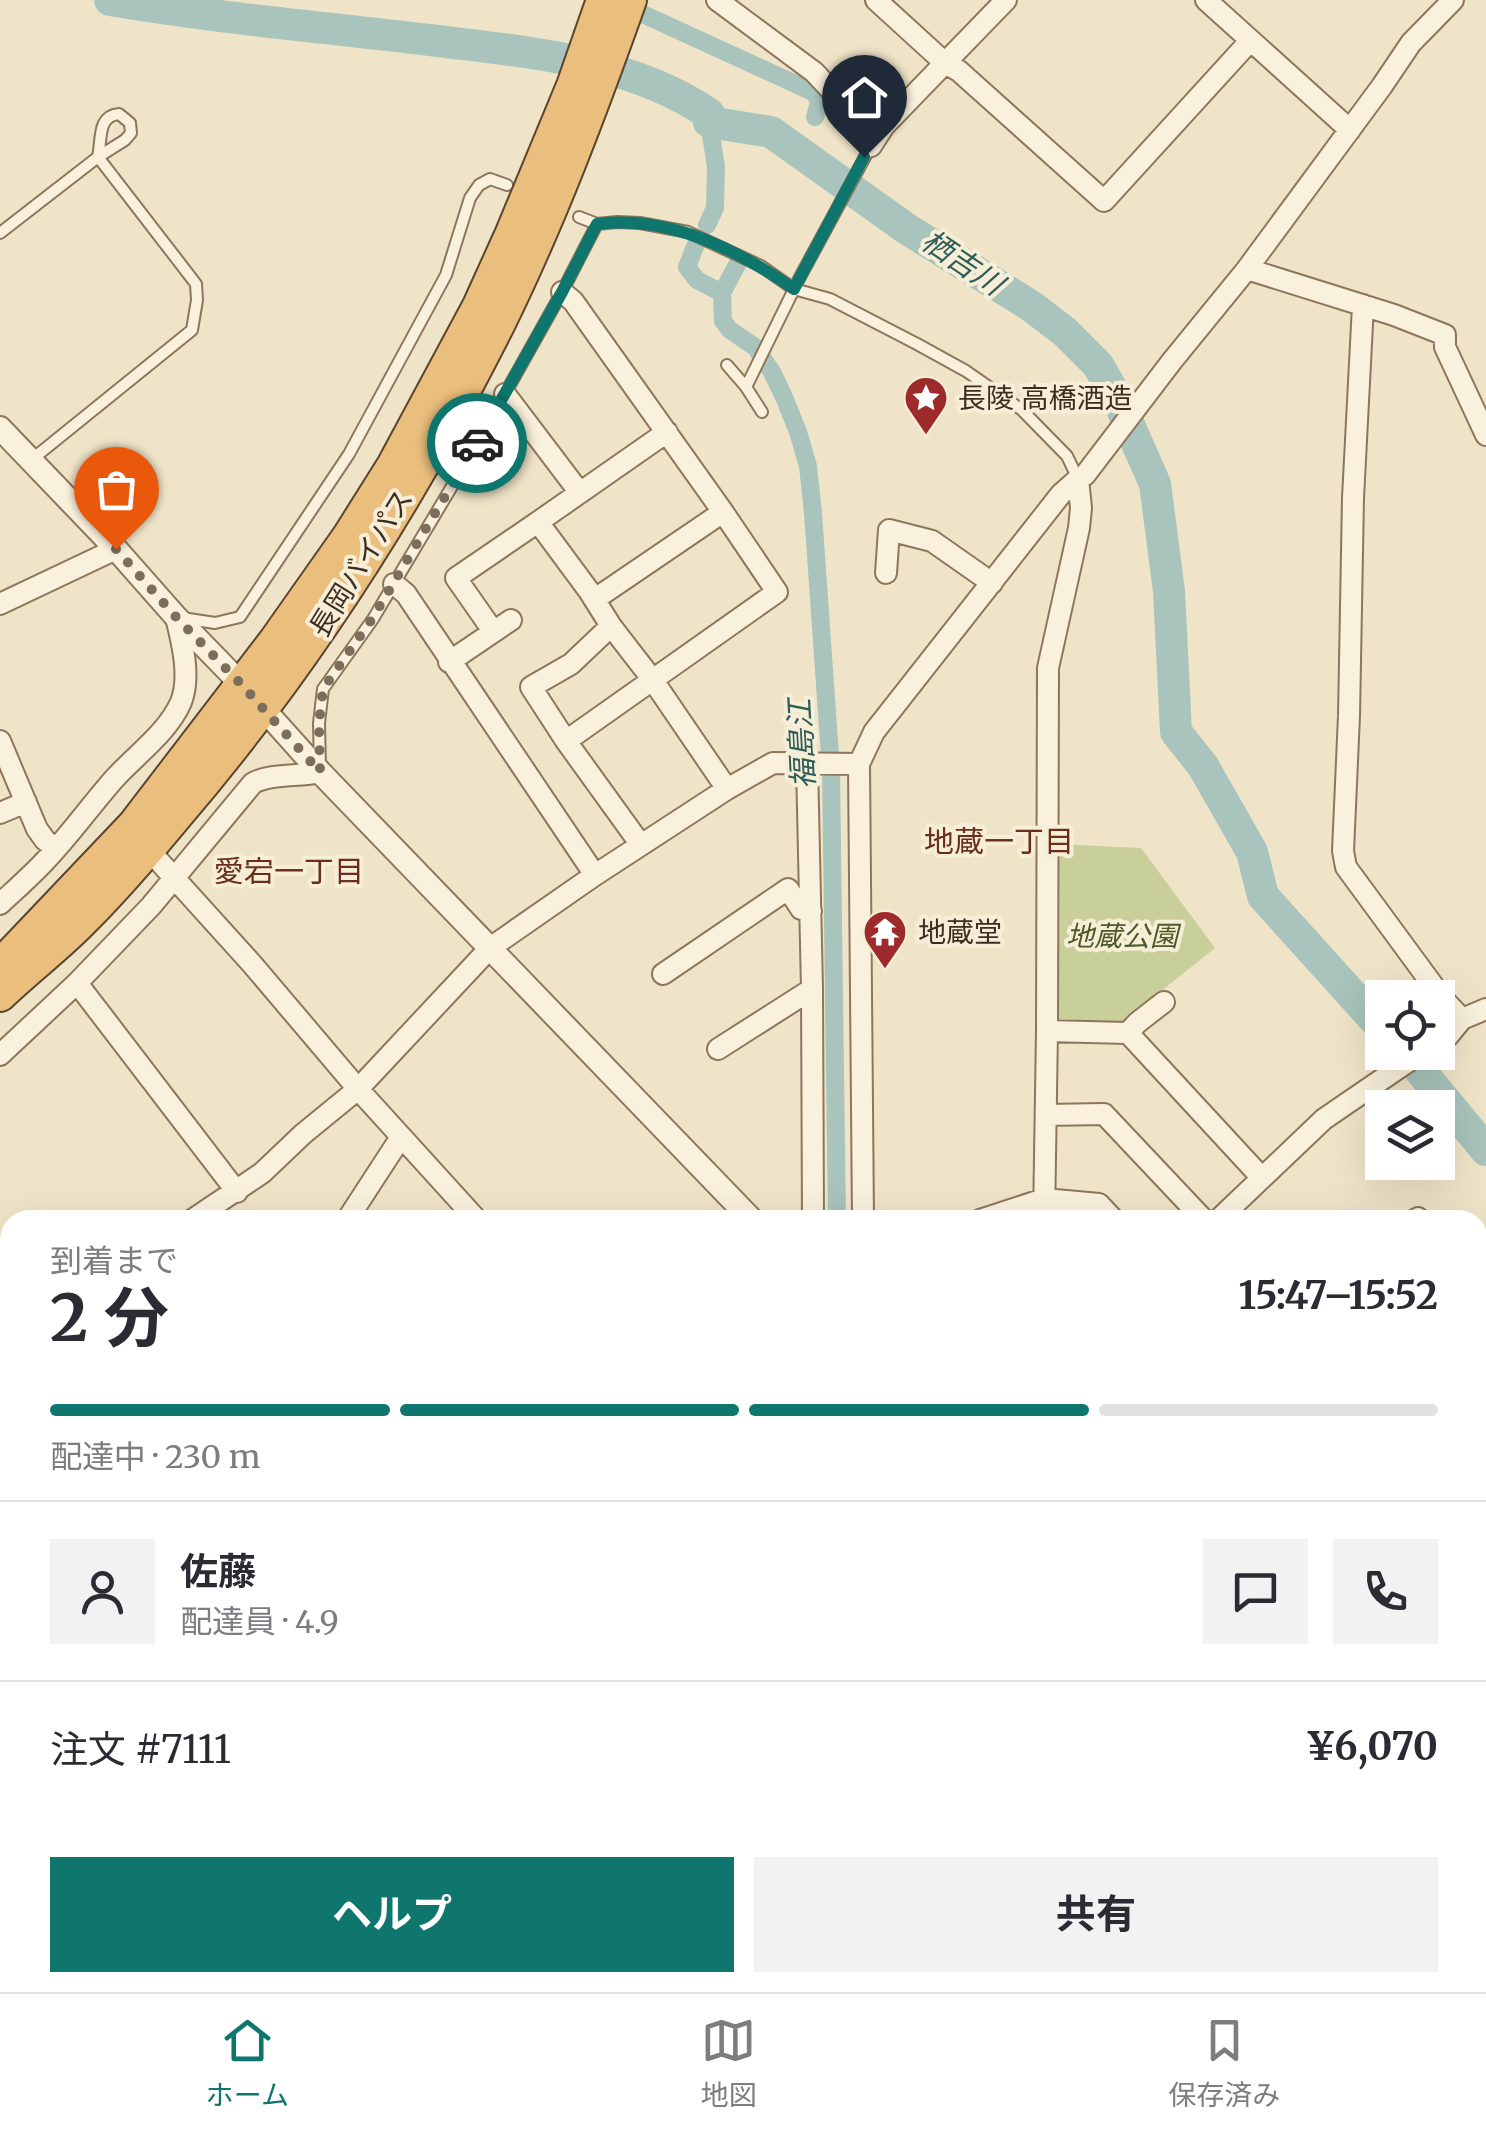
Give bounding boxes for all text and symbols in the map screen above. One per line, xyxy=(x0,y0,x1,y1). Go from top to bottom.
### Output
pin xyxy=(822,55,907,158)
icon: home xyxy=(837,70,892,125)
water label: 栖吉川 xyxy=(915,221,1013,305)
place icon: 長陵 高橋酒造 xyxy=(903,375,949,436)
place label: 長陵 高橋酒造 xyxy=(958,380,1133,416)
courier xyxy=(427,393,527,493)
icon: car xyxy=(450,416,505,471)
pin xyxy=(74,447,159,550)
icon: bag xyxy=(89,462,144,517)
street label: 長岡バイパス xyxy=(301,482,421,644)
water label: 福島江 xyxy=(780,695,822,790)
district label: 地蔵一丁目 xyxy=(924,822,1074,860)
district label: 愛宕一丁目 xyxy=(214,852,364,890)
temple icon: 地蔵堂 xyxy=(862,909,908,970)
place label: 地蔵堂 xyxy=(918,914,1002,950)
park label: 地蔵公園 xyxy=(1066,918,1182,954)
map controls xyxy=(1365,980,1455,1180)
button: locate xyxy=(1365,980,1455,1070)
button: layers xyxy=(1365,1090,1455,1180)
text: 到着まで xyxy=(50,1241,178,1281)
text: 15:47–15:52 xyxy=(1239,1272,1438,1319)
text: 2 分 xyxy=(50,1277,169,1359)
text: 配達中 · 230 m xyxy=(50,1437,261,1477)
button: person xyxy=(50,1539,155,1644)
button: chat xyxy=(1203,1539,1308,1644)
button: phone xyxy=(1333,1539,1438,1644)
text: 佐藤 xyxy=(180,1548,256,1595)
text: 配達員 · 4.9 xyxy=(180,1602,339,1642)
text: ¥6,070 xyxy=(1306,1723,1438,1770)
text: 注文 #7111 xyxy=(50,1726,231,1773)
button: ヘルプ xyxy=(50,1857,734,1972)
button: 共有 xyxy=(754,1857,1438,1972)
tab: ホーム xyxy=(206,2013,289,2113)
tab: 地図 xyxy=(701,2013,757,2113)
tab: 保存済み xyxy=(1168,2013,1280,2113)

